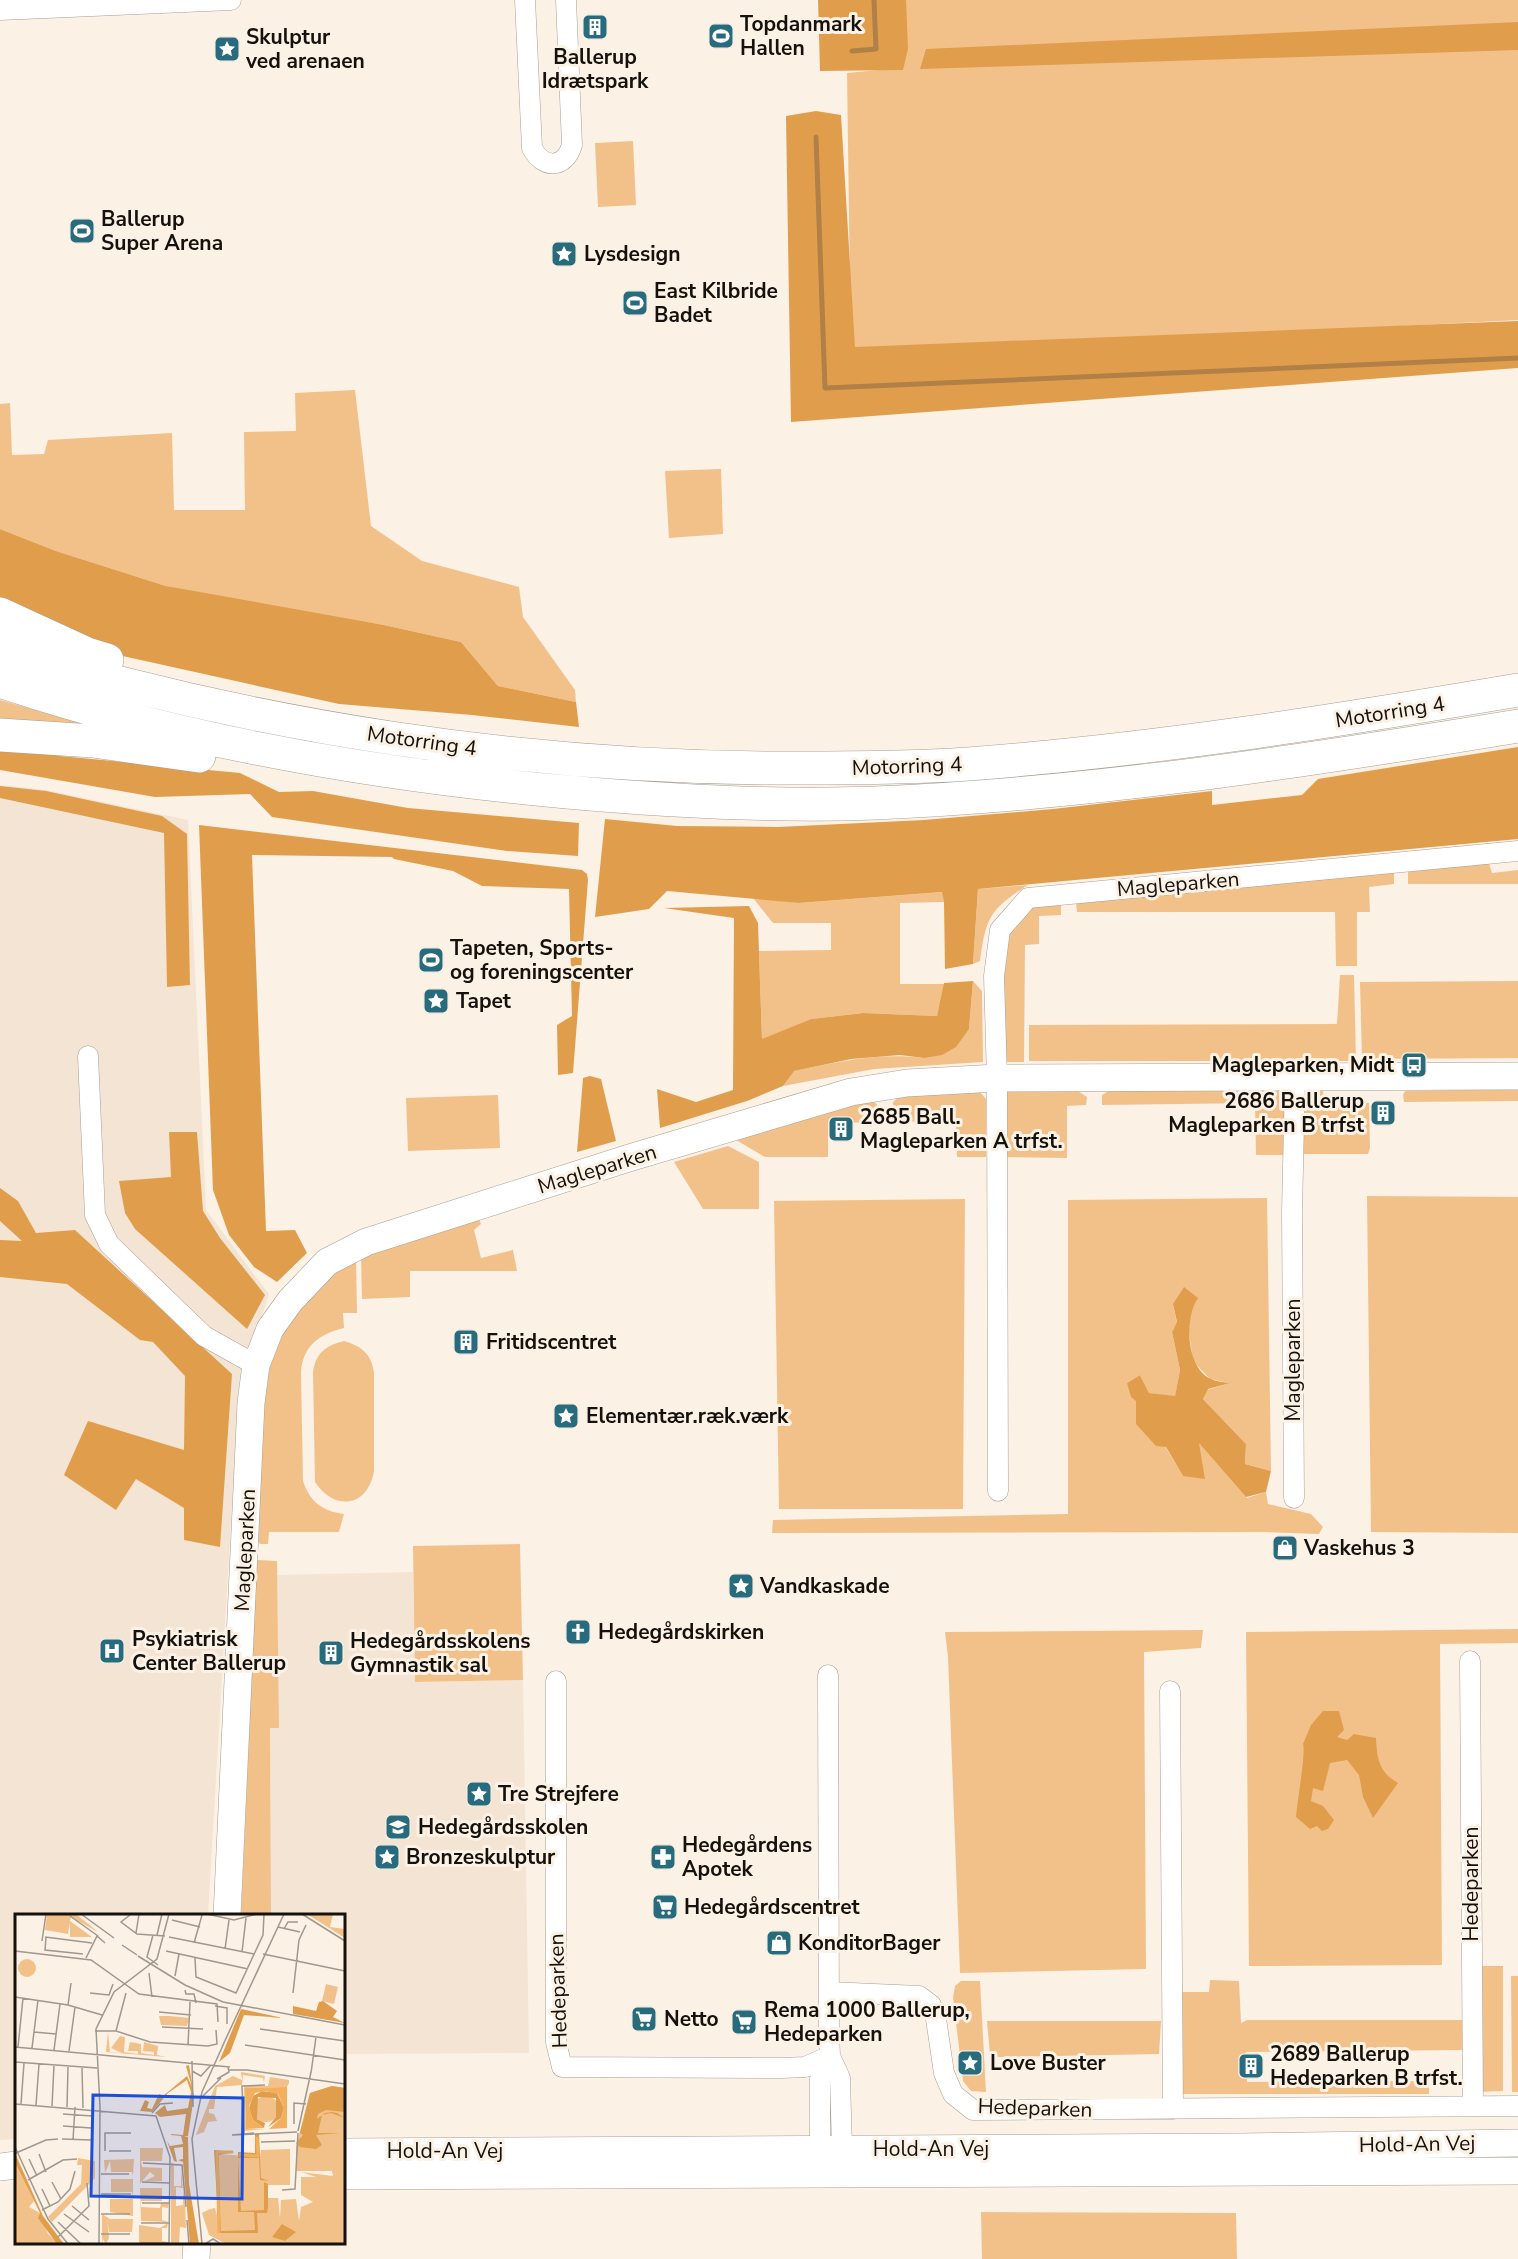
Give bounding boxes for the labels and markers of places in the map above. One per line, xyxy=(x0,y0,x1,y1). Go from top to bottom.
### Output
place label: Topdanmark Hallen xyxy=(740,10,863,62)
building icon: Ballerup Idrætspark xyxy=(580,12,610,42)
sports icon: Topdanmark Hallen xyxy=(706,21,736,51)
place label: Skulptur ved arenaen xyxy=(245,23,365,75)
place icon: Skulptur ved arenaen xyxy=(212,34,242,64)
place label: Ballerup Idrætspark xyxy=(542,43,649,95)
place label: Ballerup Super Arena xyxy=(101,205,223,257)
sports icon: Ballerup Super Arena xyxy=(67,216,97,246)
place icon: Lysdesign xyxy=(549,239,579,269)
place label: Lysdesign xyxy=(584,240,681,268)
place label: East Kilbride Badet xyxy=(654,277,778,329)
sports icon: East Kilbride Badet xyxy=(620,288,650,318)
place label: Tapeten, Sports- og foreningscenter xyxy=(450,934,634,986)
sports icon: Tapeten, Sports- og foreningscenter xyxy=(416,945,446,975)
place icon: Tapet xyxy=(421,986,451,1016)
place label: Tapet xyxy=(456,987,512,1015)
bus stop icon: Magleparken, Midt xyxy=(1399,1050,1429,1080)
place label: Magleparken, Midt xyxy=(1211,1051,1395,1079)
place label: 2686 Ballerup Magleparken B trfst xyxy=(1168,1087,1365,1139)
building icon: 2686 Ballerup Magleparken B trfst xyxy=(1368,1098,1398,1128)
place label: 2685 Ball. Magleparken A trfst. xyxy=(860,1103,1063,1155)
building icon: 2685 Ball. Magleparken A trfst. xyxy=(826,1114,856,1144)
building icon: Fritidscentret xyxy=(451,1327,481,1357)
place label: Fritidscentret xyxy=(486,1328,617,1356)
place icon: Elementær.ræk.værk xyxy=(551,1401,581,1431)
place label: Elementær.ræk.værk xyxy=(586,1402,789,1430)
shop icon: Vaskehus 3 xyxy=(1270,1533,1300,1563)
place label: Vaskehus 3 xyxy=(1303,1534,1415,1562)
place icon: Vandkaskade xyxy=(726,1571,756,1601)
place label: Vandkaskade xyxy=(759,1572,890,1600)
church icon: Hedegårdskirken xyxy=(563,1617,593,1647)
place label: Hedegårdskirken xyxy=(598,1618,764,1646)
place label: Psykiatrisk Center Ballerup xyxy=(132,1625,286,1677)
place label: Hedegårdsskolens Gymnastik sal xyxy=(350,1627,531,1679)
hospital icon: Psykiatrisk Center Ballerup xyxy=(97,1636,127,1666)
building icon: Hedegårdsskolens Gymnastik sal xyxy=(316,1638,346,1668)
place icon: Tre Strejfere xyxy=(464,1779,494,1809)
place label: Tre Strejfere xyxy=(498,1780,619,1808)
school or university icon: Hedegårdsskolen xyxy=(383,1812,413,1842)
place label: Hedegårdsskolen xyxy=(418,1813,588,1841)
place label: Hedegårdens Apotek xyxy=(682,1831,812,1883)
place icon: Bronzeskulptur xyxy=(372,1842,402,1872)
pharmacy icon: Hedegårdens Apotek xyxy=(648,1842,678,1872)
place label: Bronzeskulptur xyxy=(406,1843,556,1871)
supermarket icon: Hedegårdscentret xyxy=(650,1892,680,1922)
place label: Hedegårdscentret xyxy=(684,1893,861,1921)
shop icon: KonditorBager xyxy=(764,1928,794,1958)
place label: KonditorBager xyxy=(798,1929,941,1957)
place label: Rema 1000 Ballerup, Hedeparken xyxy=(764,1996,970,2048)
supermarket icon: Netto xyxy=(629,2004,659,2034)
place label: Netto xyxy=(664,2005,719,2033)
supermarket icon: Rema 1000 Ballerup, Hedeparken xyxy=(729,2007,759,2037)
place label: 2689 Ballerup Hedeparken B trfst. xyxy=(1270,2040,1463,2092)
place icon: Love Buster xyxy=(955,2048,985,2078)
place label: Love Buster xyxy=(990,2049,1107,2077)
building icon: 2689 Ballerup Hedeparken B trfst. xyxy=(1236,2051,1266,2081)

